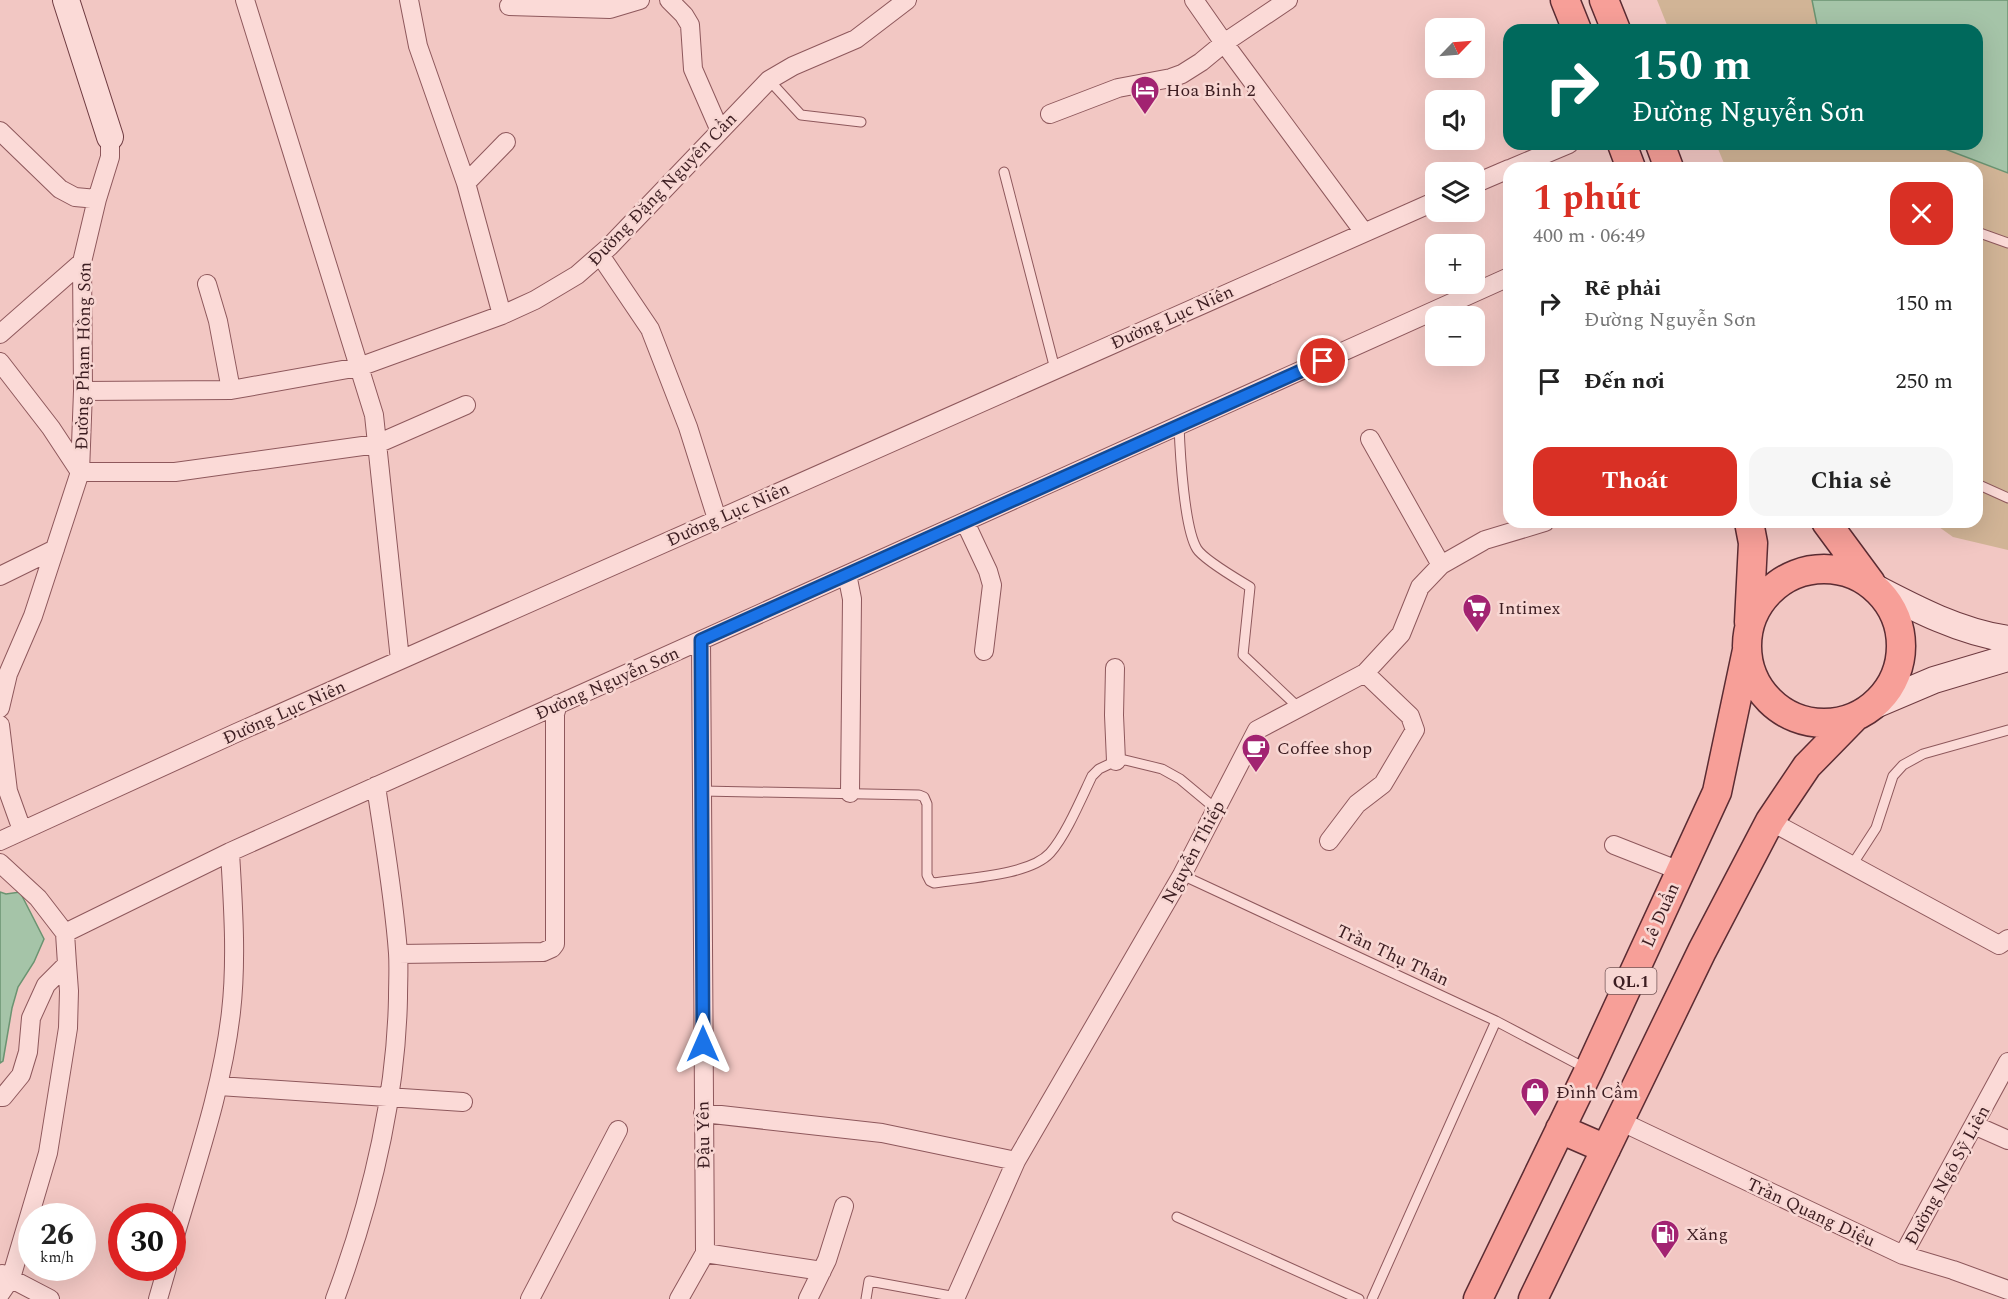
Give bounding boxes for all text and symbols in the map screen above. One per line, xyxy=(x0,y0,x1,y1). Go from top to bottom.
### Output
north arrow xyxy=(1425,18,1485,78)
map controls xyxy=(1425,18,1485,366)
text: 150 m xyxy=(1632,35,1751,98)
icon: right xyxy=(1533,48,1611,126)
hotel icon: Hoa Binh 2 xyxy=(1129,74,1161,116)
place label: Hoa Binh 2 xyxy=(1166,77,1256,104)
button: sound xyxy=(1425,90,1485,150)
text: Đường Nguyễn Sơn xyxy=(1632,92,1865,134)
street label: Đường Đặng Nguyên Cẩn xyxy=(581,106,743,272)
button: layers xyxy=(1425,162,1485,222)
text: 1 phút xyxy=(1533,171,1641,226)
button: close xyxy=(1890,182,1953,245)
text: 400 m · 06:49 xyxy=(1533,221,1645,251)
button: + xyxy=(1425,234,1485,294)
street label: Đường Phạm Hồng Sơn xyxy=(68,262,99,450)
text: Rẽ phải xyxy=(1584,272,1661,305)
street label: Đường Lục Niên xyxy=(1106,278,1238,357)
icon: right xyxy=(1533,287,1566,320)
text: 150 m xyxy=(1896,287,1953,320)
text: Đường Nguyễn Sơn xyxy=(1584,305,1756,335)
button: − xyxy=(1425,306,1485,366)
pin xyxy=(1297,335,1348,386)
icon: arrive xyxy=(1306,344,1339,377)
icon: arrive xyxy=(1533,365,1566,398)
text: Đến nơi xyxy=(1584,365,1665,398)
text: 250 m xyxy=(1896,365,1953,398)
button: Thoát xyxy=(1533,447,1737,516)
button: Chia sẻ xyxy=(1749,447,1953,516)
street label: Đường Lục Niên xyxy=(662,475,794,554)
supermarket icon: Intimex xyxy=(1461,592,1493,634)
place label: Intimex xyxy=(1498,595,1561,622)
street label: Đường Nguyễn Sơn xyxy=(531,640,684,727)
street label: Đường Lục Niên xyxy=(218,673,350,752)
cafe icon: Coffee shop xyxy=(1240,732,1272,774)
place label: Coffee shop xyxy=(1277,735,1372,762)
street label: Nguyễn Thiếp xyxy=(1155,796,1232,909)
street label: Lê Duẩn xyxy=(1634,879,1687,952)
street label: Trần Thụ Thân xyxy=(1332,918,1454,993)
road number: QL.1 xyxy=(1606,968,1656,994)
position arrow xyxy=(671,1012,735,1076)
shop icon: Đình Cẩm xyxy=(1519,1076,1551,1118)
place label: Đình Cẩm xyxy=(1556,1079,1638,1106)
street label: Đường Ngô Sỹ Liên xyxy=(1898,1100,1997,1250)
street label: Đậu Yên xyxy=(689,1101,718,1169)
street label: Trần Quang Diệu xyxy=(1742,1171,1880,1254)
speed limit sign: 30 xyxy=(108,1203,186,1281)
text: 26 xyxy=(40,1212,74,1258)
fuel station icon: Xăng xyxy=(1649,1218,1681,1260)
place label: Xăng xyxy=(1686,1221,1728,1248)
text: km/h xyxy=(40,1246,74,1269)

